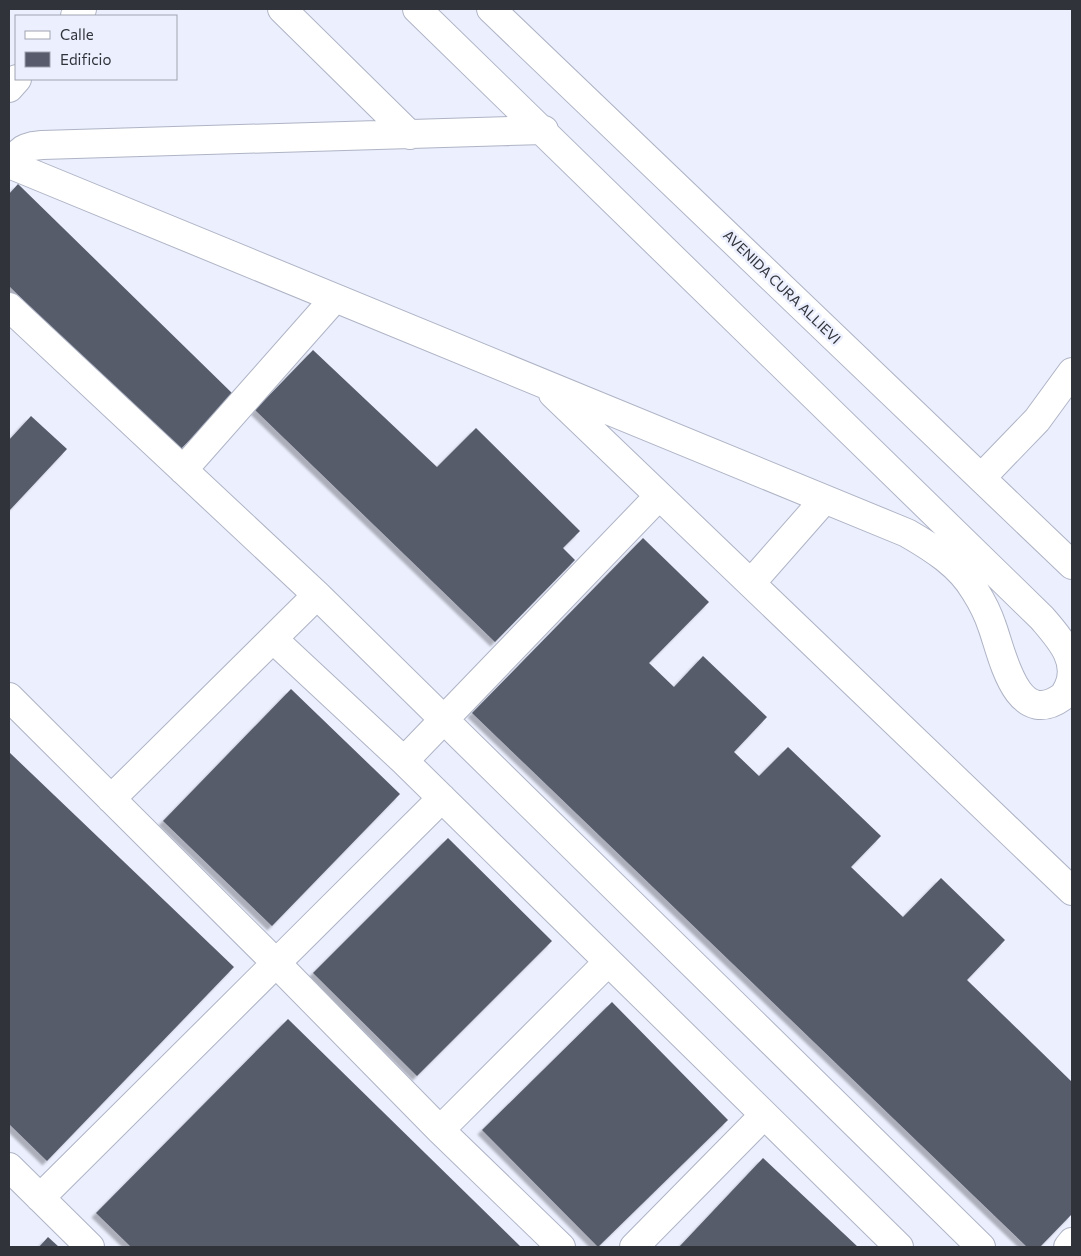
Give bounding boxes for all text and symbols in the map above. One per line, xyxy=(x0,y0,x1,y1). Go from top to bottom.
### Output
legend xyxy=(15,15,178,80)
text: Calle xyxy=(60,25,94,43)
text: Edificio xyxy=(60,50,111,68)
street label: AVENIDA CURA ALLIEVI xyxy=(720,226,844,347)

